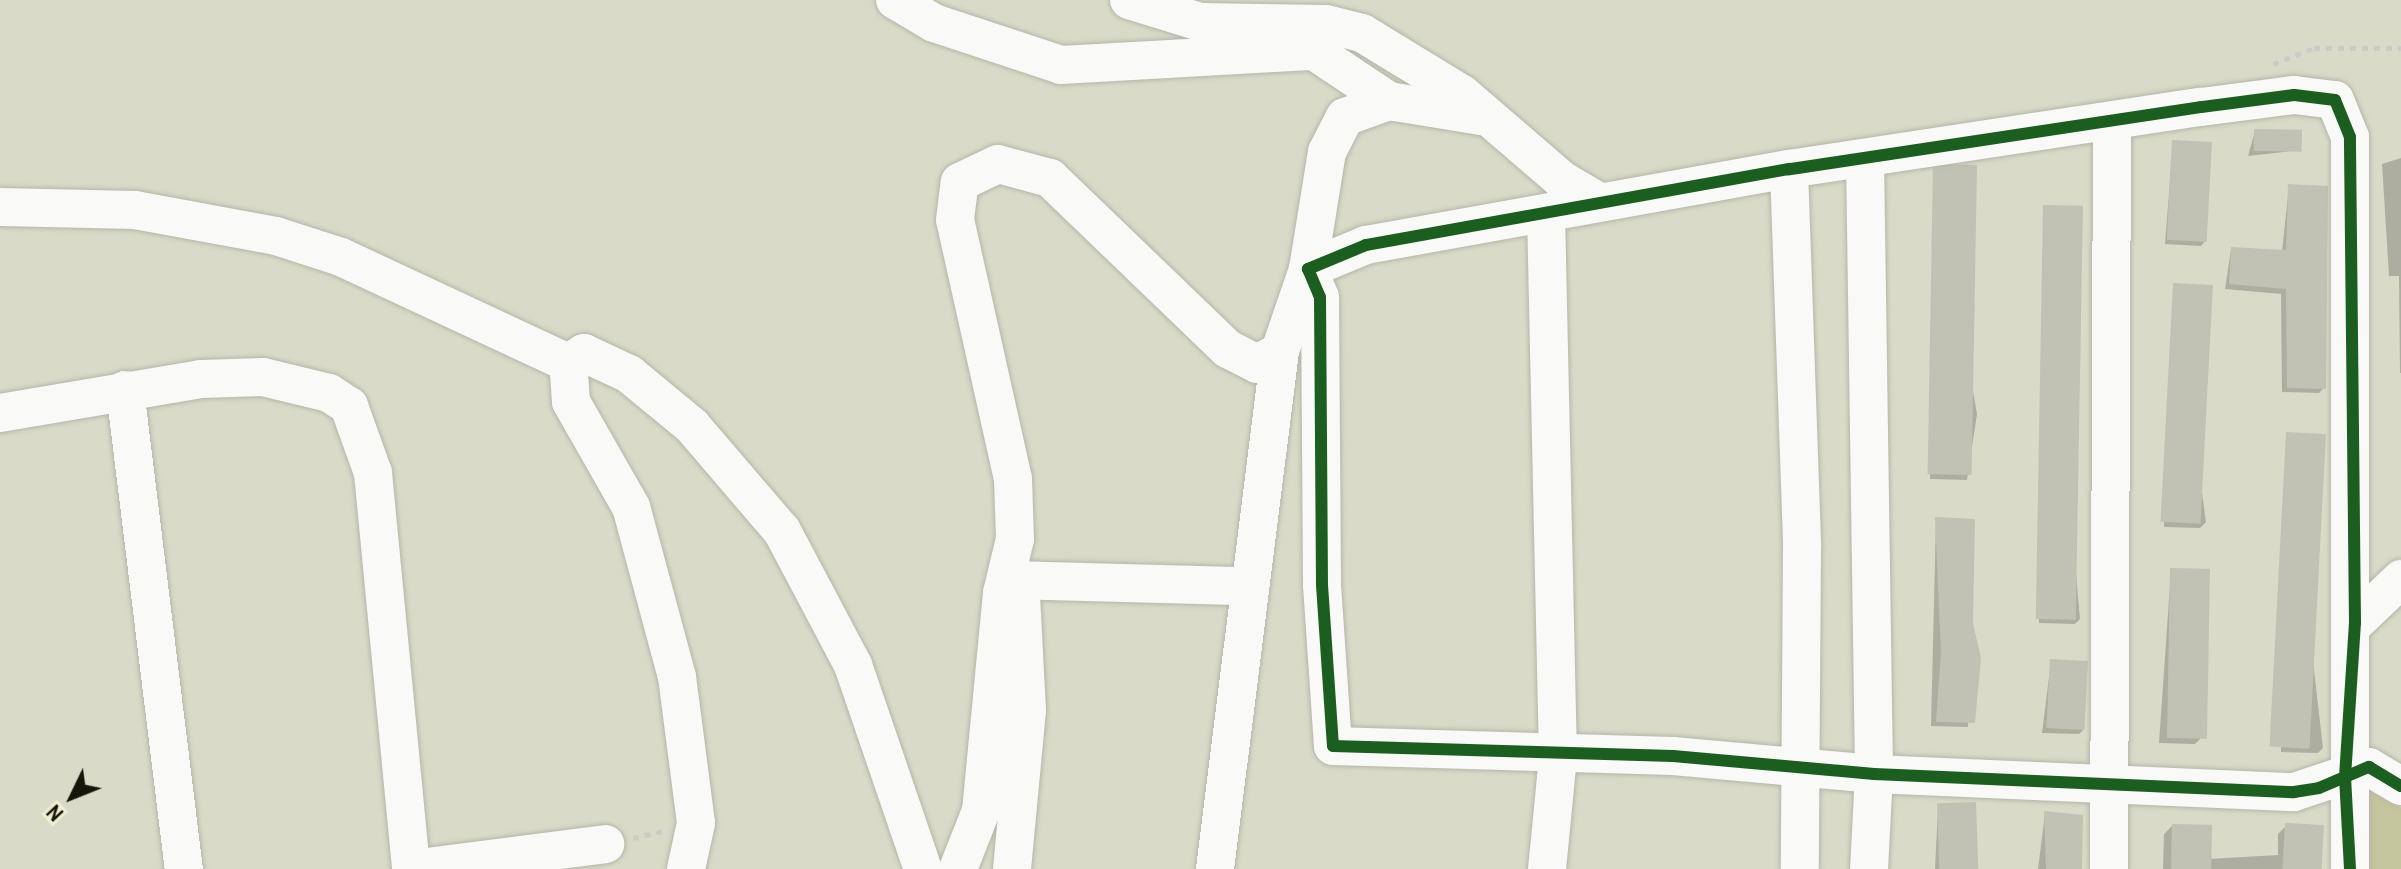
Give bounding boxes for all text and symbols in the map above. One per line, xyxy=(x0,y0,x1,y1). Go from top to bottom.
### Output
north arrow xyxy=(32,757,112,837)
text: N xyxy=(39,798,70,828)

